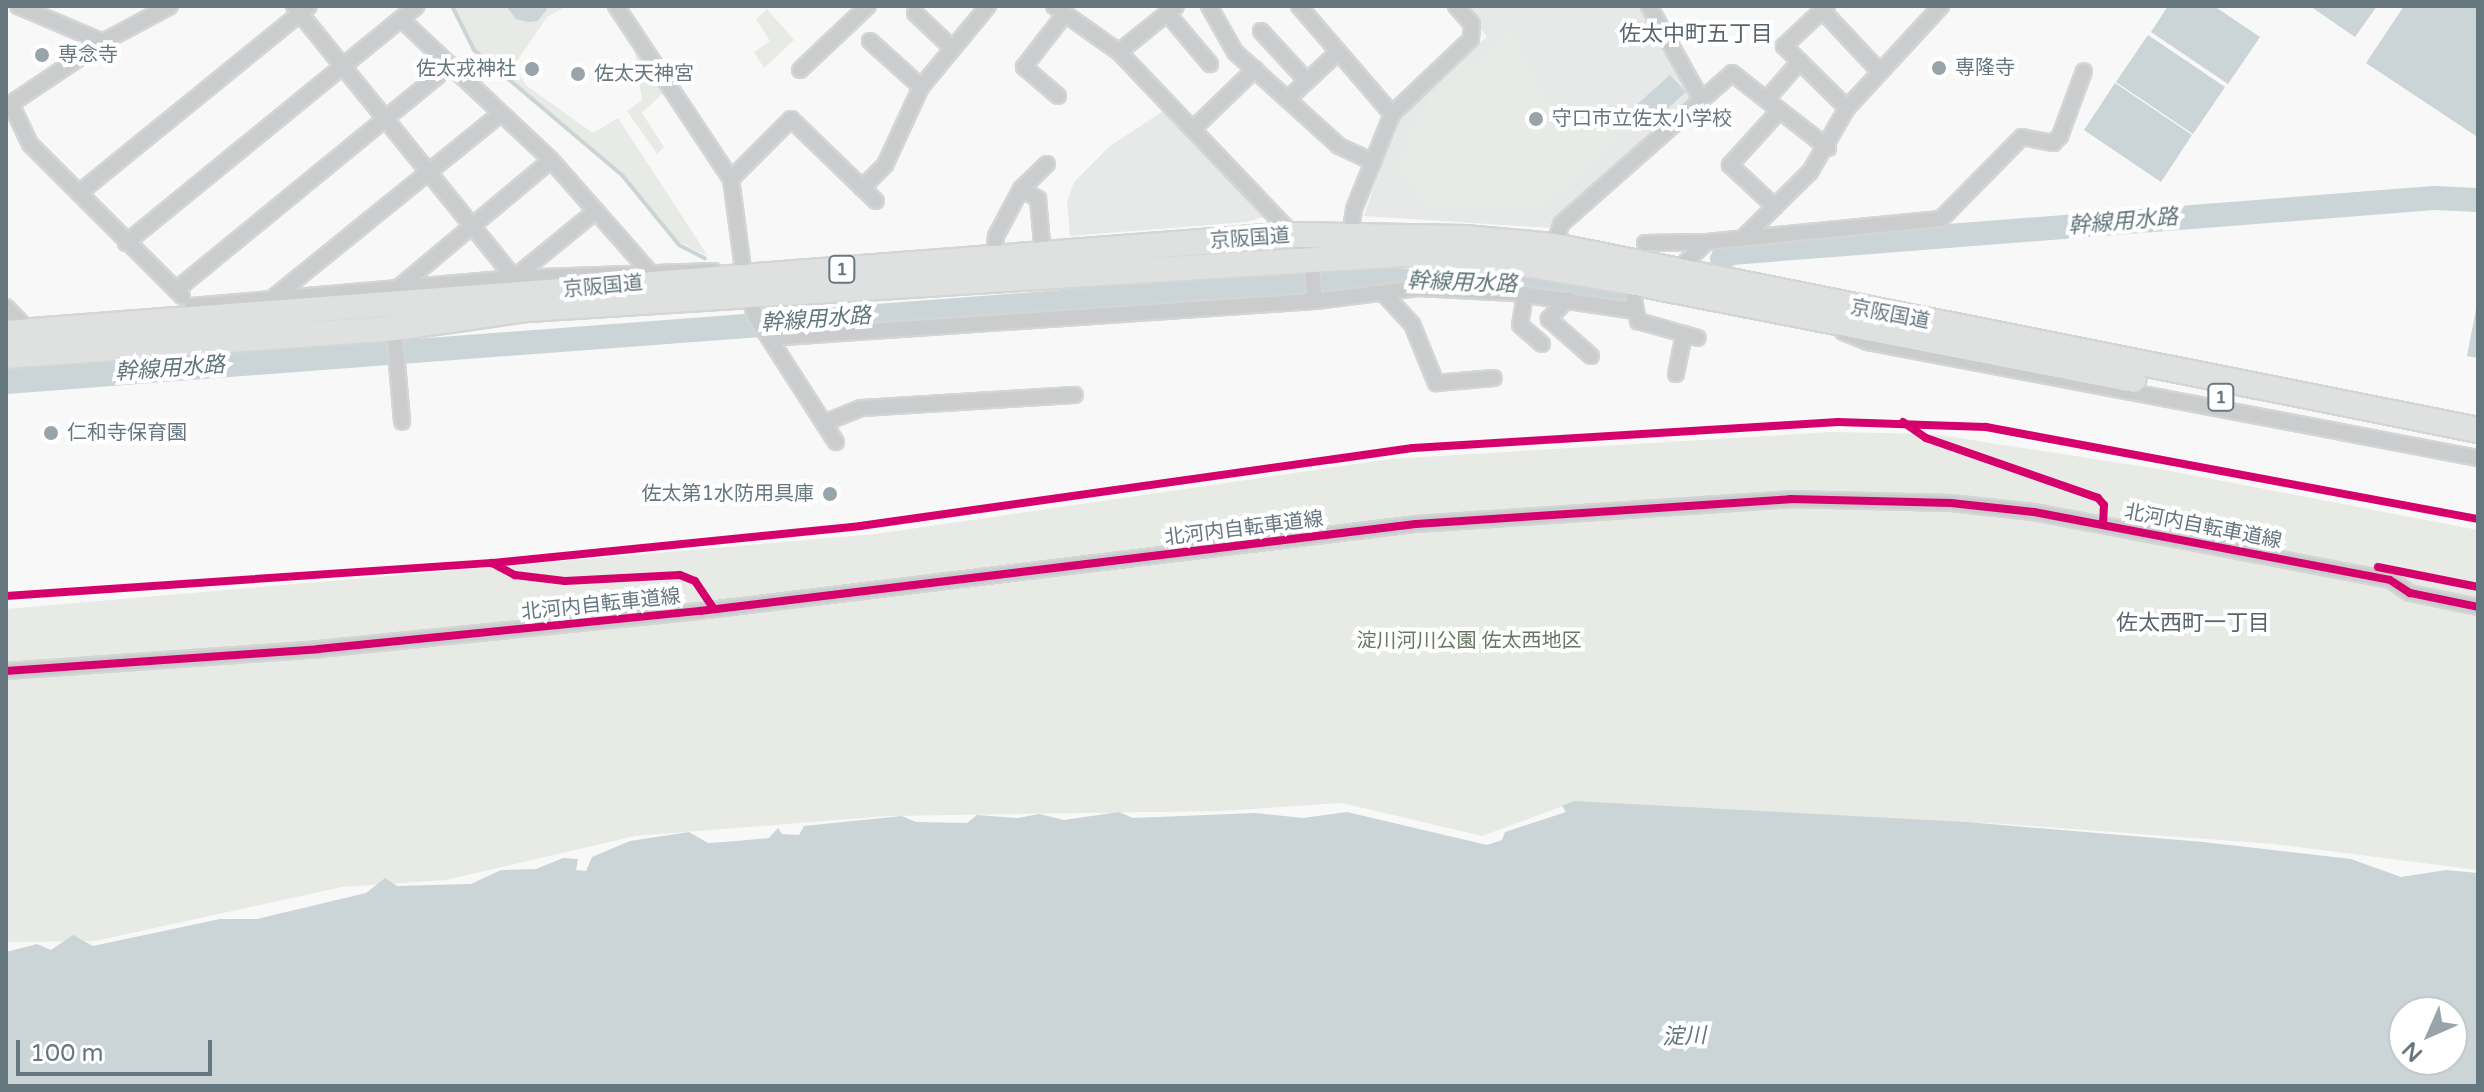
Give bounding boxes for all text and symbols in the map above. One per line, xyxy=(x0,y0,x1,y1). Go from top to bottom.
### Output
district label: 佐太中町五丁目 xyxy=(1619,22,1773,48)
place label: 専念寺 xyxy=(58,43,118,67)
marker: 専念寺 xyxy=(33,46,51,64)
place label: 専隆寺 xyxy=(1955,56,2015,80)
place label: 佐太戎神社 xyxy=(416,57,516,81)
marker: 専隆寺 xyxy=(1930,59,1948,77)
marker: 佐太戎神社 xyxy=(523,60,541,78)
place label: 佐太天神宮 xyxy=(594,62,694,86)
marker: 佐太天神宮 xyxy=(569,65,587,83)
place label: 守口市立佐太小学校 xyxy=(1552,107,1732,131)
marker: 守口市立佐太小学校 xyxy=(1527,110,1545,128)
water label: 幹線用水路 xyxy=(2067,204,2179,240)
street label: 京阪国道 xyxy=(1209,224,1291,254)
road number: 1 xyxy=(828,255,856,283)
water label: 幹線用水路 xyxy=(1407,268,1517,298)
street label: 京阪国道 xyxy=(562,272,644,302)
street label: 京阪国道 xyxy=(1848,296,1932,334)
water label: 幹線用水路 xyxy=(760,303,872,337)
water label: 幹線用水路 xyxy=(114,352,226,386)
road number: 1 xyxy=(2207,383,2235,411)
place label: 仁和寺保育園 xyxy=(67,421,187,445)
marker: 仁和寺保育園 xyxy=(42,424,60,442)
place label: 佐太第1水防用具庫 xyxy=(641,482,814,506)
marker: 佐太第1水防用具庫 xyxy=(821,485,839,503)
street label: 北河内自転車道線 xyxy=(2122,500,2284,554)
street label: 北河内自転車道線 xyxy=(1163,507,1325,551)
street label: 北河内自転車道線 xyxy=(520,585,682,625)
district label: 佐太西町一丁目 xyxy=(2116,611,2270,637)
park label: 淀川河川公園 佐太西地区 xyxy=(1356,629,1582,653)
north arrow xyxy=(2388,996,2468,1076)
water label: 淀川 xyxy=(1662,1023,1706,1051)
scale bar xyxy=(20,1024,216,1074)
text: N xyxy=(2397,1036,2428,1067)
text: 100 m xyxy=(30,1039,104,1068)

